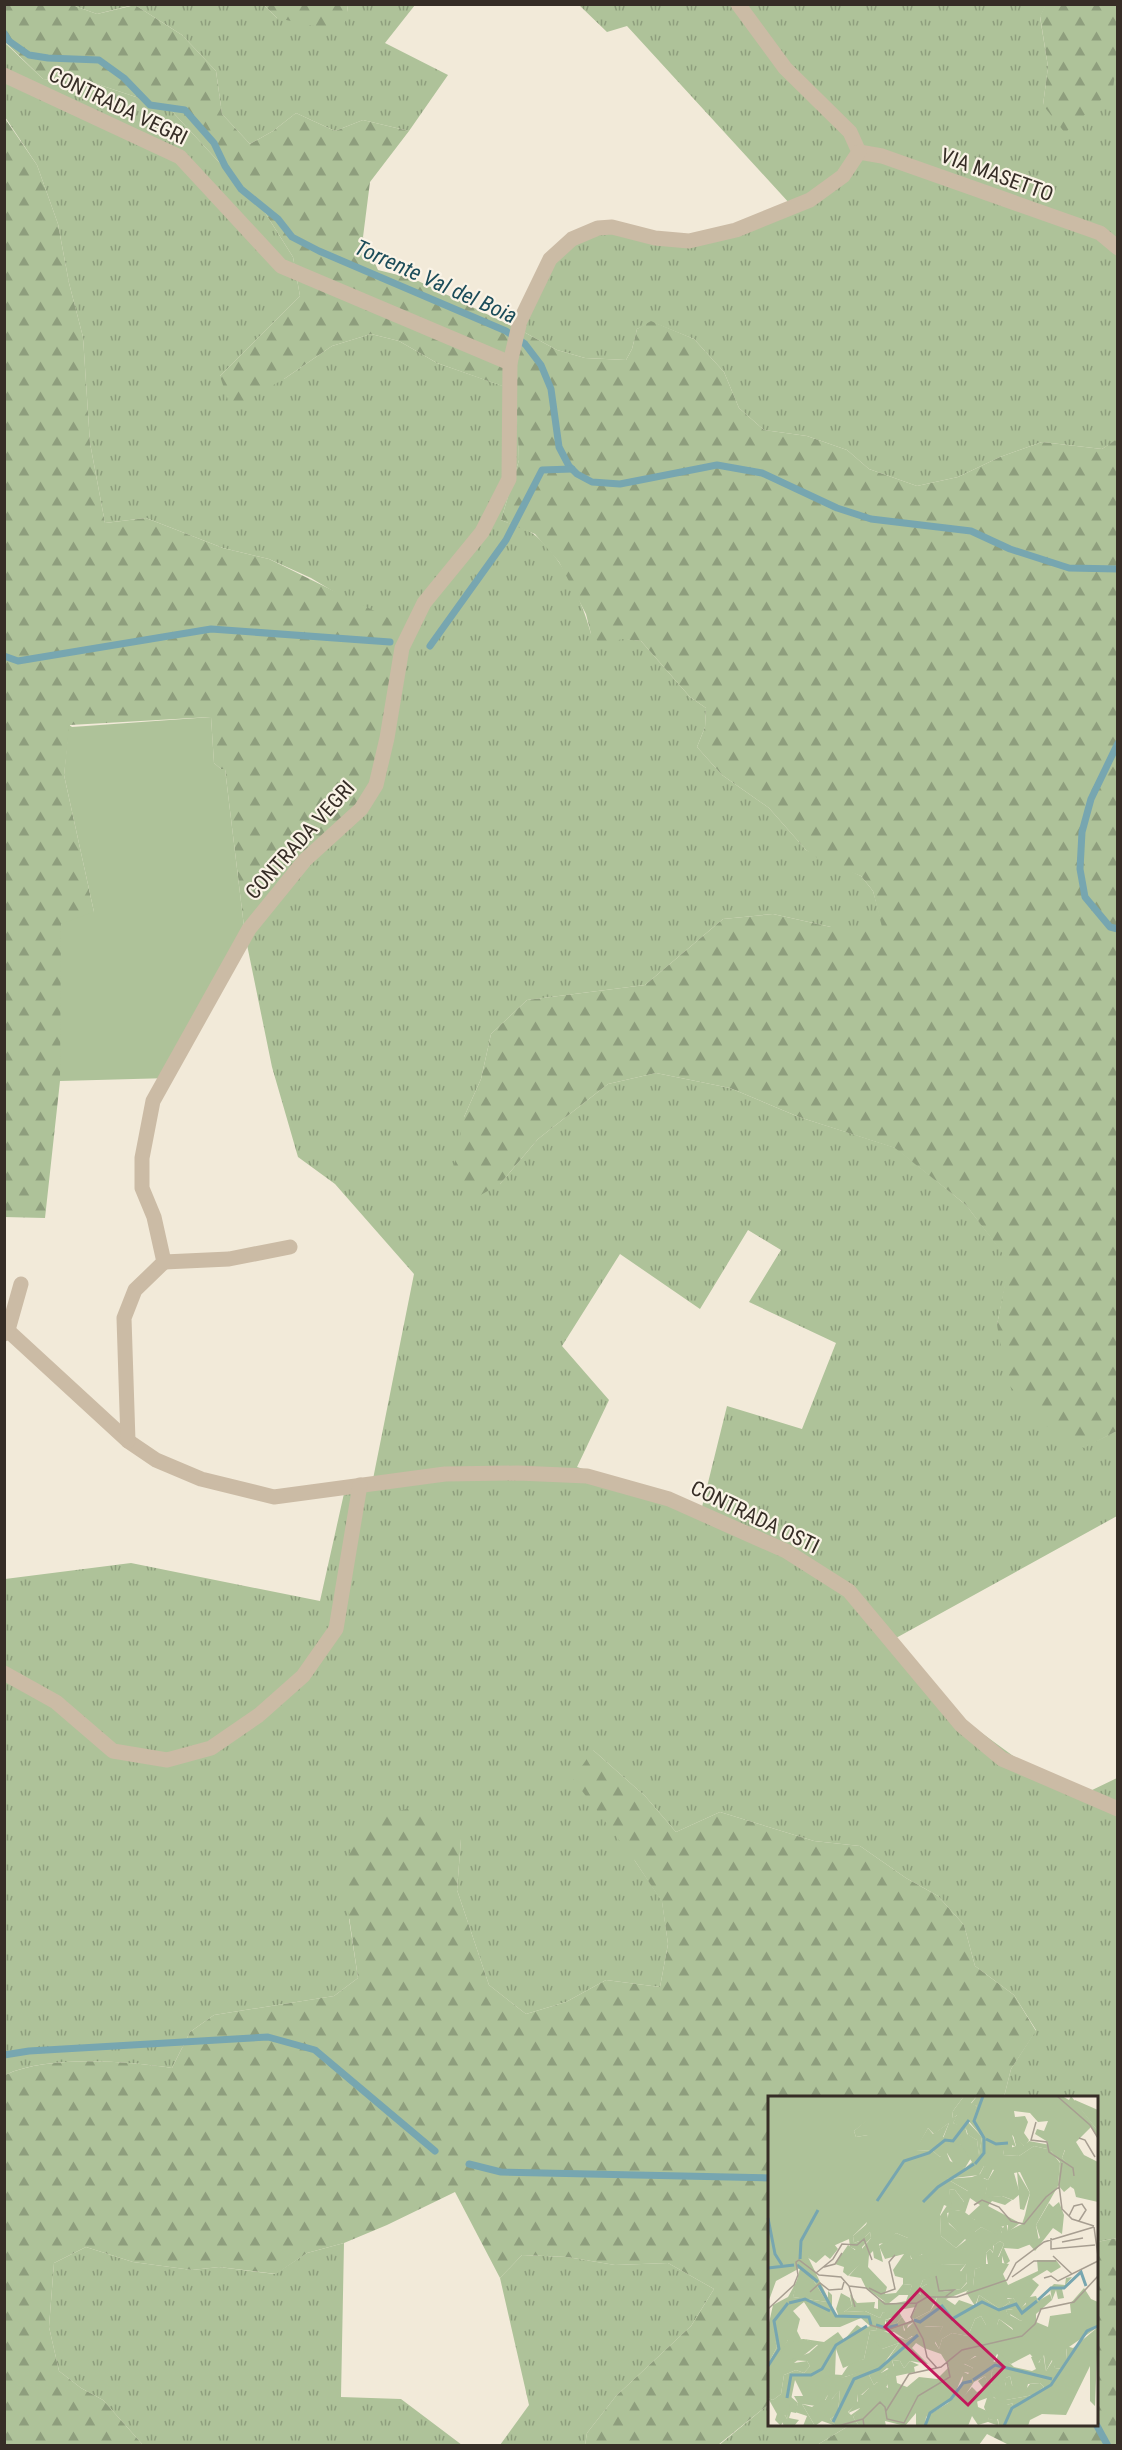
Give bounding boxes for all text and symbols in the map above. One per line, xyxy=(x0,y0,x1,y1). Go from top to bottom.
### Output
street label: CONTRADA VEGRI xyxy=(45,62,191,150)
street label: VIA MASETTO xyxy=(937,144,1057,206)
water label: Torrente Val del Boia xyxy=(351,234,521,328)
street label: CONTRADA VEGRI xyxy=(241,776,359,904)
street label: CONTRADA OSTI xyxy=(687,1476,823,1558)
inset map xyxy=(768,2096,1098,2426)

